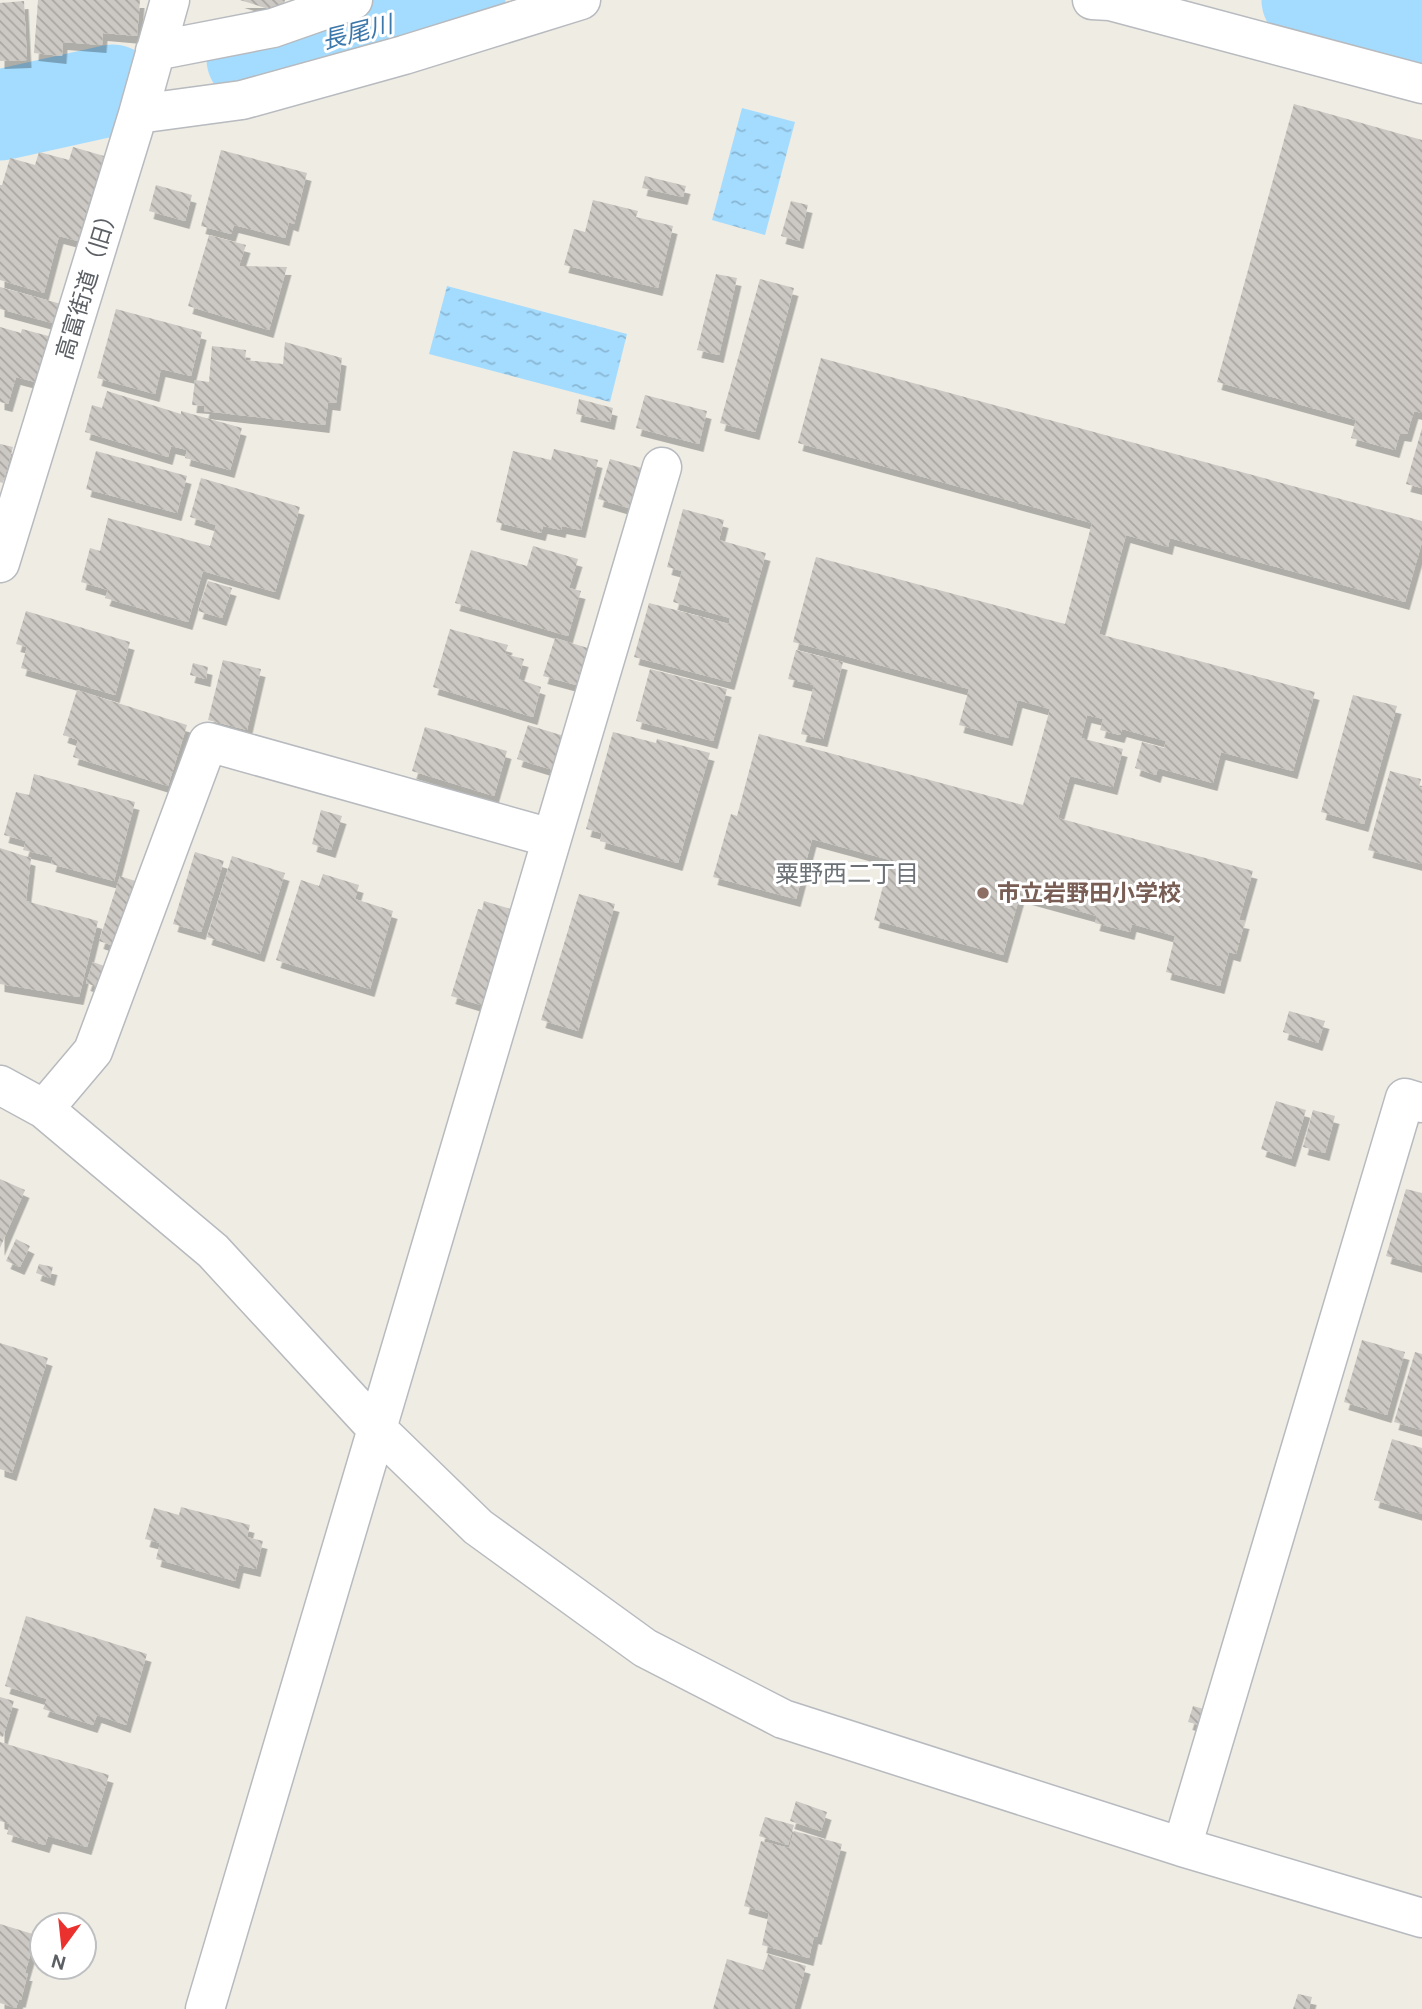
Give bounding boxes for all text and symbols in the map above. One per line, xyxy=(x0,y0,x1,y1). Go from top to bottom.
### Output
water label: 長尾川 xyxy=(318,8,399,56)
street label: 高富街道（旧） xyxy=(49,201,125,363)
district label: 粟野西二丁目 xyxy=(775,858,919,889)
place label: 市立岩野田小学校 xyxy=(997,878,1181,908)
marker: 市立岩野田小学校 xyxy=(975,885,991,901)
north arrow xyxy=(28,1911,98,1981)
text: N xyxy=(49,1948,69,1976)

